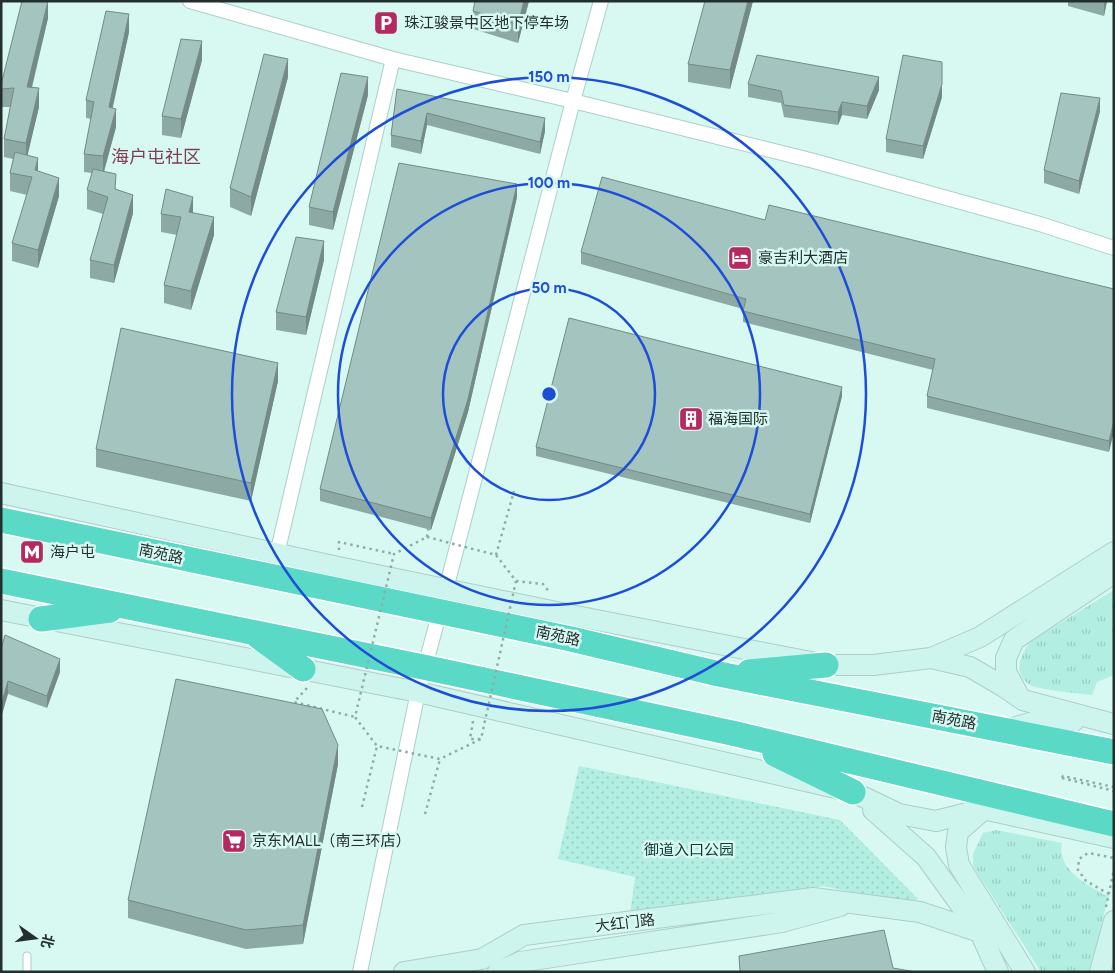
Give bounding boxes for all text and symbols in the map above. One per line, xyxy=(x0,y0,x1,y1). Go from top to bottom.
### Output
parking icon: 珠江骏景中区地下停车场 xyxy=(373,10,399,36)
place label: 珠江骏景中区地下停车场 xyxy=(404,14,569,32)
text: 150 m xyxy=(528,68,570,86)
district label: 海户屯社区 xyxy=(111,146,201,168)
text: 100 m xyxy=(528,174,570,192)
hotel icon: 豪吉利大酒店 xyxy=(727,245,753,271)
place label: 豪吉利大酒店 xyxy=(758,249,848,267)
text: 50 m xyxy=(531,279,567,297)
centre of rings xyxy=(540,385,558,403)
building icon: 福海国际 xyxy=(678,406,704,432)
place label: 福海国际 xyxy=(708,410,768,428)
metro station icon: 海户屯 xyxy=(19,539,45,565)
street label: 南苑路 xyxy=(137,541,185,567)
place label: 海户屯 xyxy=(50,543,95,561)
street label: 南苑路 xyxy=(534,623,582,649)
street label: 南苑路 xyxy=(930,707,978,733)
supermarket icon: 京东MALL（南三环店） xyxy=(221,828,247,854)
place label: 京东MALL（南三环店） xyxy=(252,832,410,850)
park label: 御道入口公园 xyxy=(644,841,734,859)
street label: 大红门路 xyxy=(594,910,656,936)
north arrow xyxy=(10,913,60,963)
text: 北 xyxy=(37,932,57,950)

